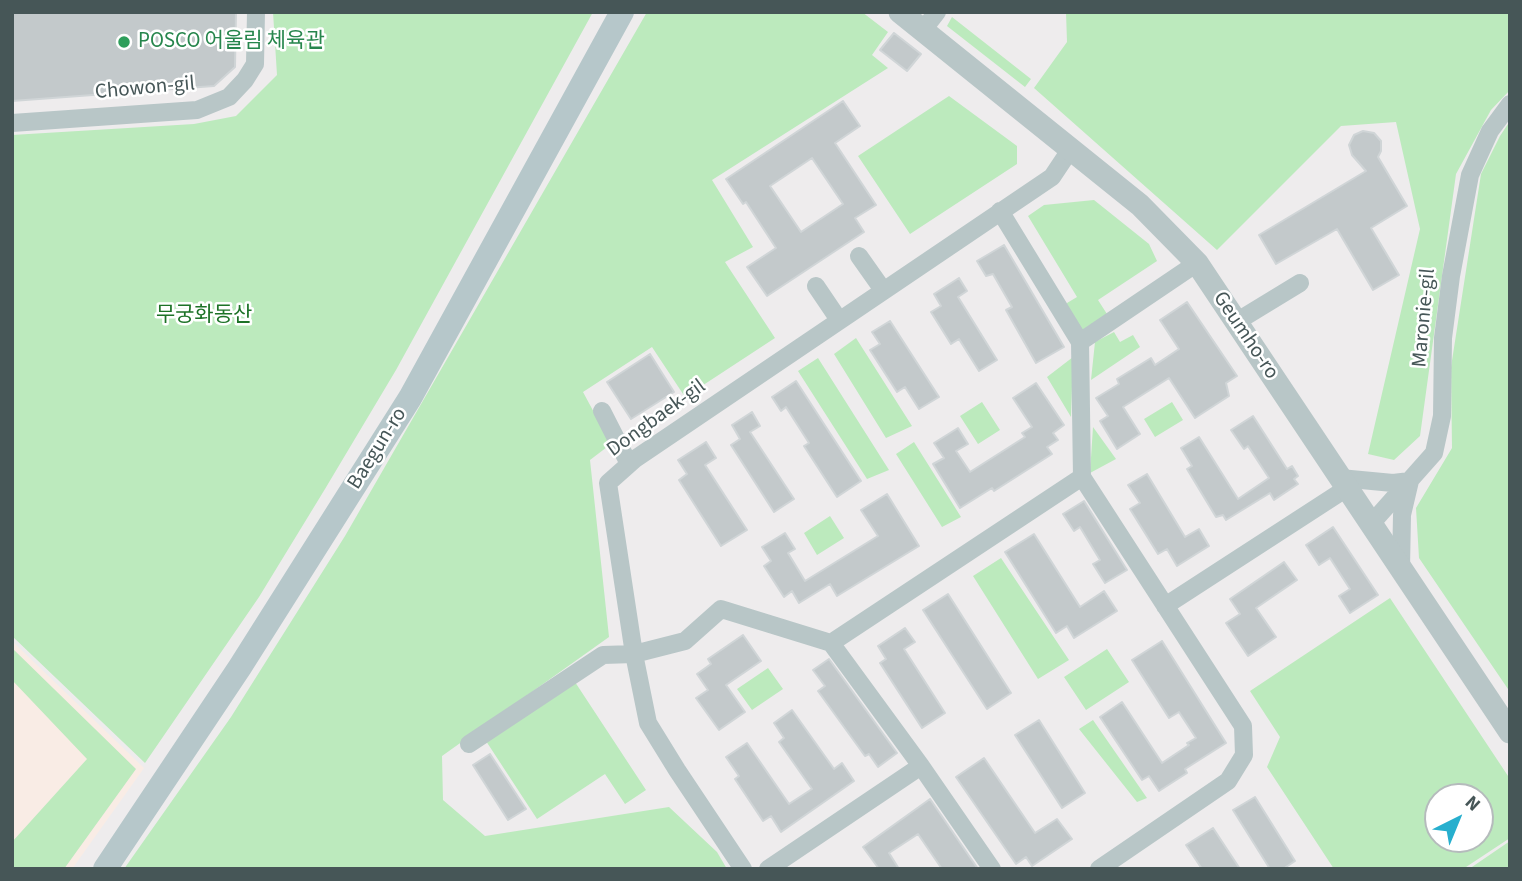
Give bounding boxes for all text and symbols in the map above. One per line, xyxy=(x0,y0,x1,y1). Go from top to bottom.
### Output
place label: POSCO 어울림 체육관 xyxy=(138,29,325,55)
marker: POSCO 어울림 체육관 xyxy=(116,34,132,50)
street label: Chowon-gil xyxy=(94,72,196,106)
street label: Maronie-gil xyxy=(1408,267,1442,369)
street label: Geumho-ro xyxy=(1207,287,1283,385)
park label: 무궁화동산 xyxy=(156,303,252,329)
street label: Dongbaek-gil xyxy=(603,375,711,463)
street label: Baegun-ro xyxy=(343,403,413,495)
north arrow xyxy=(1424,783,1494,853)
text: N xyxy=(1458,790,1486,818)

